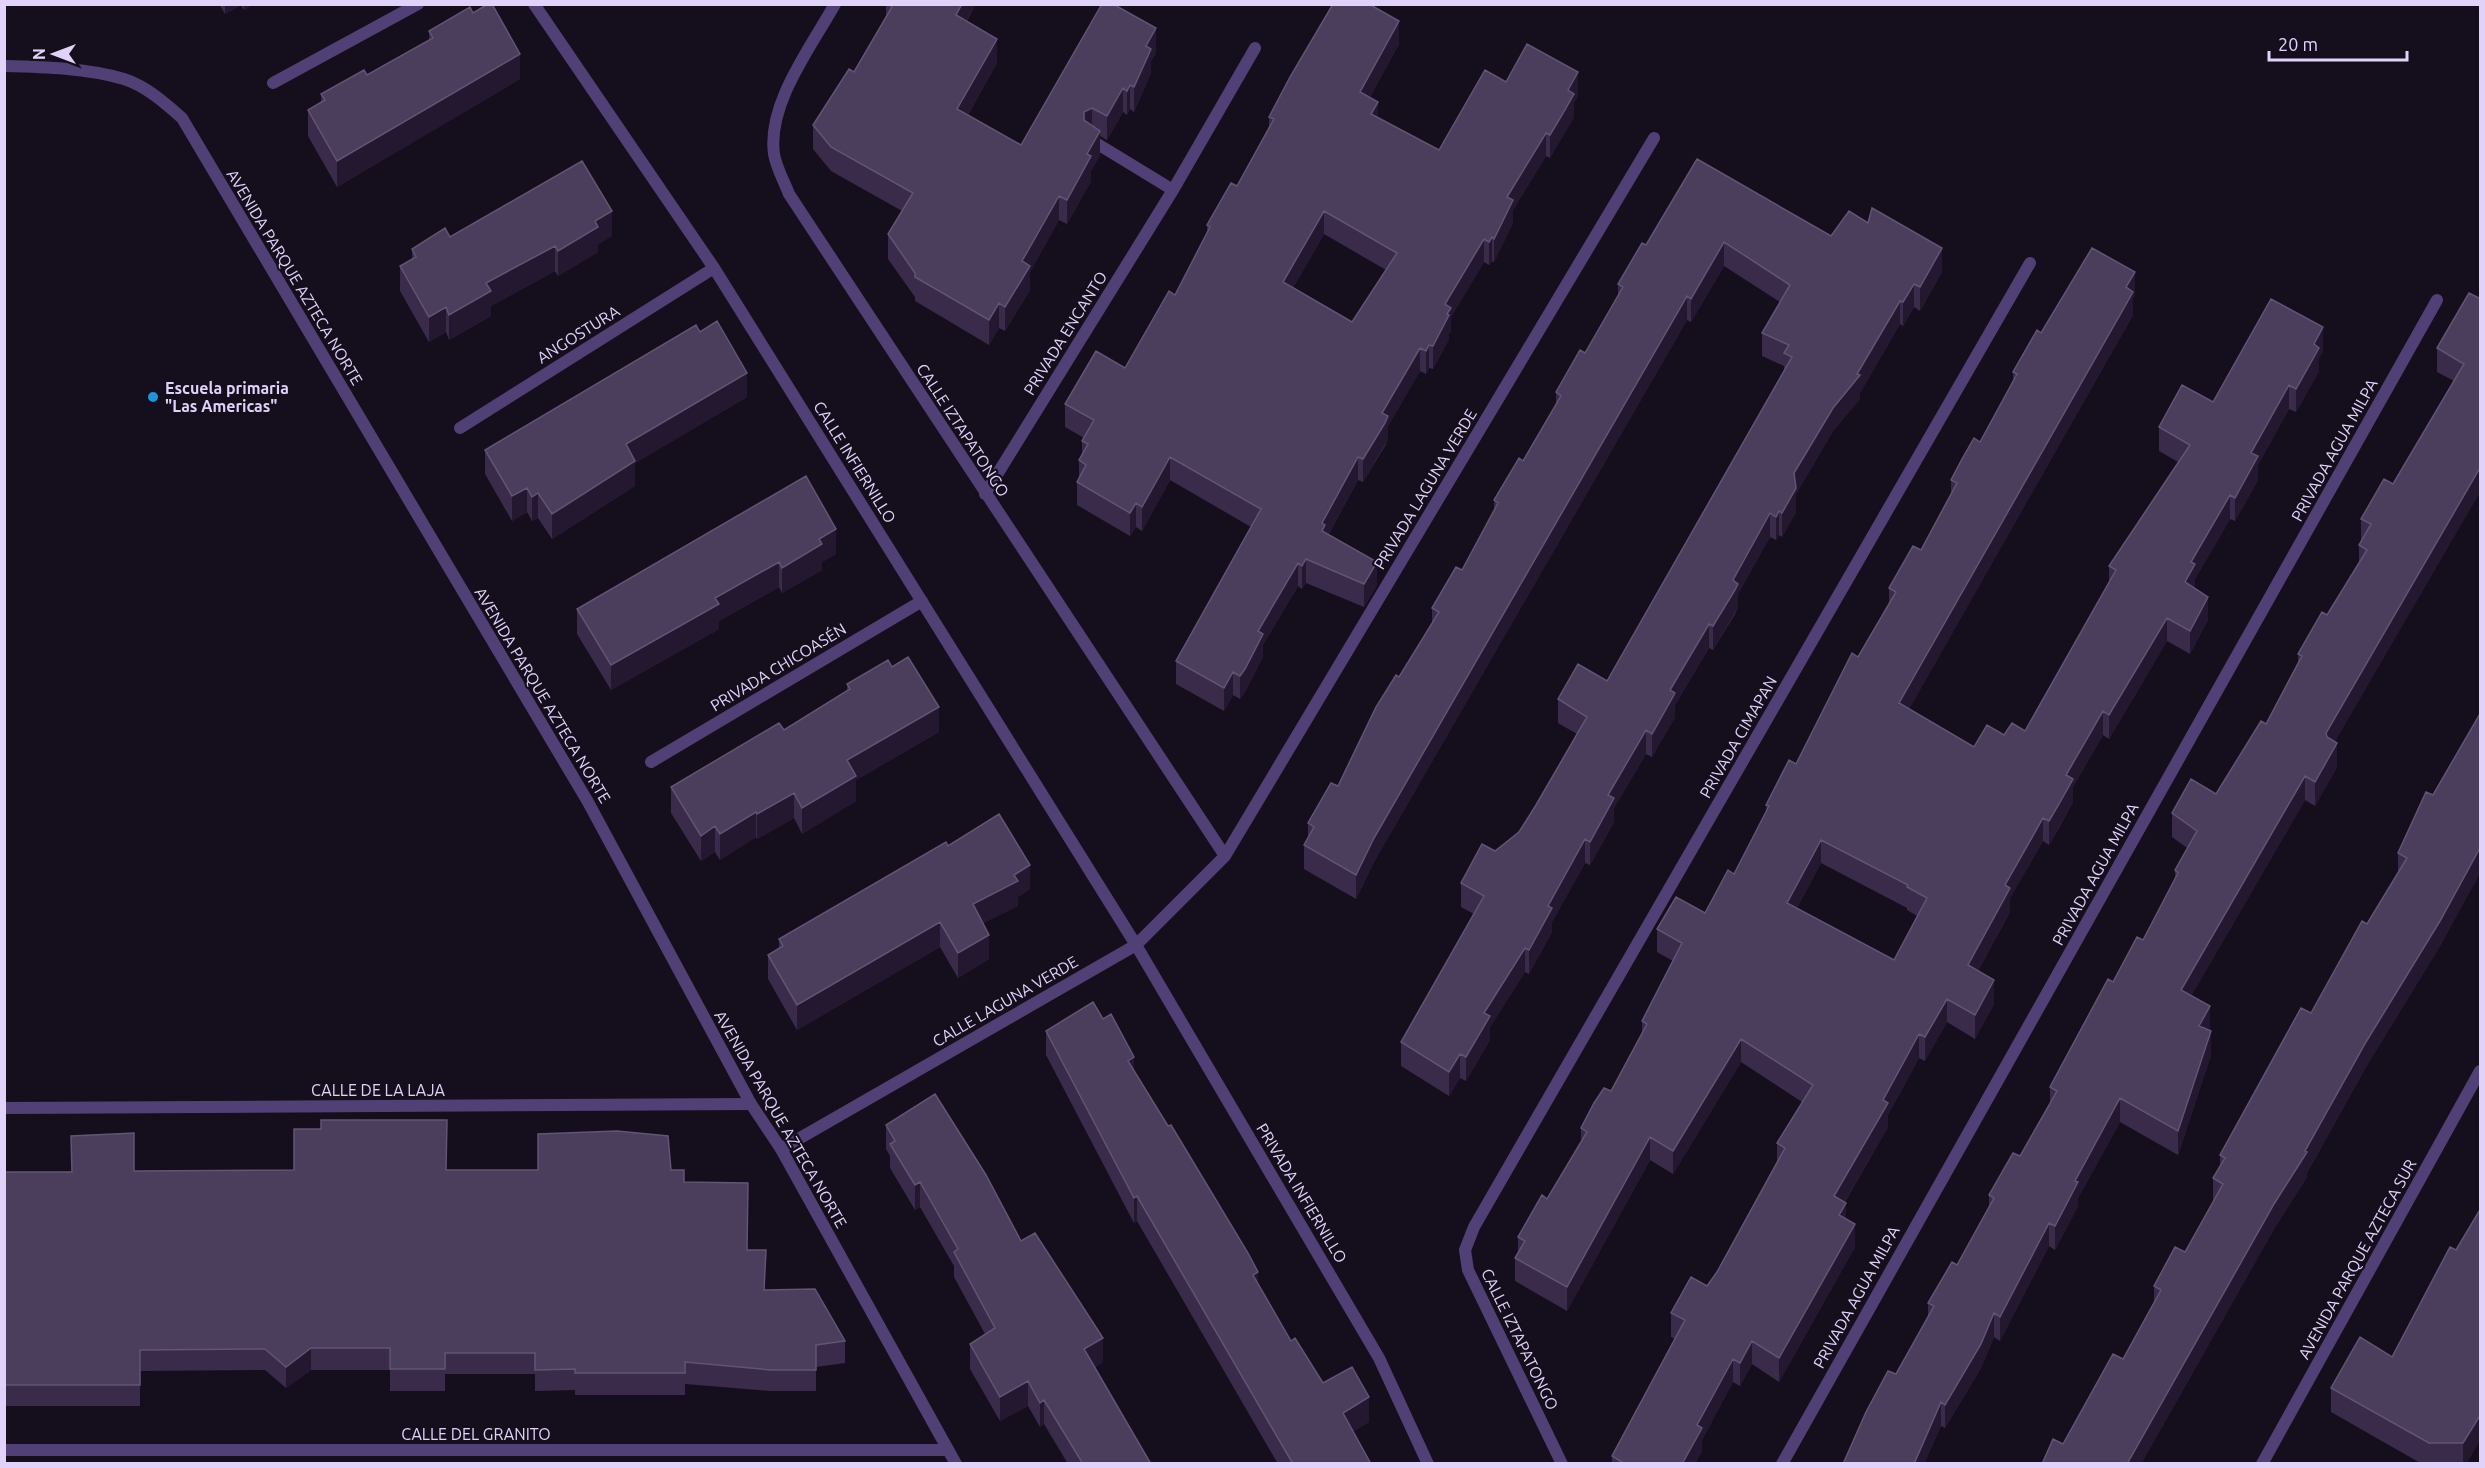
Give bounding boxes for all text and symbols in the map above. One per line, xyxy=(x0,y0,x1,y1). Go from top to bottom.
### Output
north arrow xyxy=(24,24,84,84)
scale bar xyxy=(2269,24,2407,62)
text: 20 m xyxy=(2278,34,2318,54)
text: N xyxy=(30,48,48,60)
street label: AVENIDA PARQUE AZTECA NORTE xyxy=(223,166,367,388)
street label: PRIVADA ENCANTO xyxy=(1020,268,1110,398)
street label: ANGOSTURA xyxy=(533,301,623,367)
street label: CALLE IZTAPATONGO xyxy=(913,360,1013,500)
street label: PRIVADA AGUA MILPA xyxy=(2287,375,2381,524)
place label: Escuela primaria "Las Americas" xyxy=(165,379,289,415)
marker: Escuela primaria "Las Americas" xyxy=(146,390,160,404)
street label: CALLE INFIERNILLO xyxy=(810,398,900,526)
street label: PRIVADA LAGUNA VERDE xyxy=(1370,406,1480,572)
street label: AVENIDA PARQUE AZTECA NORTE xyxy=(471,584,615,806)
street label: PRIVADA CHICOASÉN xyxy=(706,618,849,715)
street label: PRIVADA CIMAPAN xyxy=(1696,673,1780,801)
street label: PRIVADA AGUA MILPA xyxy=(2048,799,2142,948)
street label: CALLE LAGUNA VERDE xyxy=(929,952,1081,1050)
street label: AVENIDA PARQUE AZTECA NORTE xyxy=(711,1007,851,1231)
street label: CALLE DE LA LAJA xyxy=(311,1081,445,1099)
street label: PRIVADA INFIERNILLO xyxy=(1253,1120,1351,1266)
street label: AVENIDA PARQUE AZTECA SUR xyxy=(2294,1156,2420,1362)
street label: PRIVADA AGUA MILPA xyxy=(1809,1222,1903,1371)
street label: CALLE IZTAPATONGO xyxy=(1478,1265,1562,1413)
street label: CALLE DEL GRANITO xyxy=(401,1425,551,1443)

